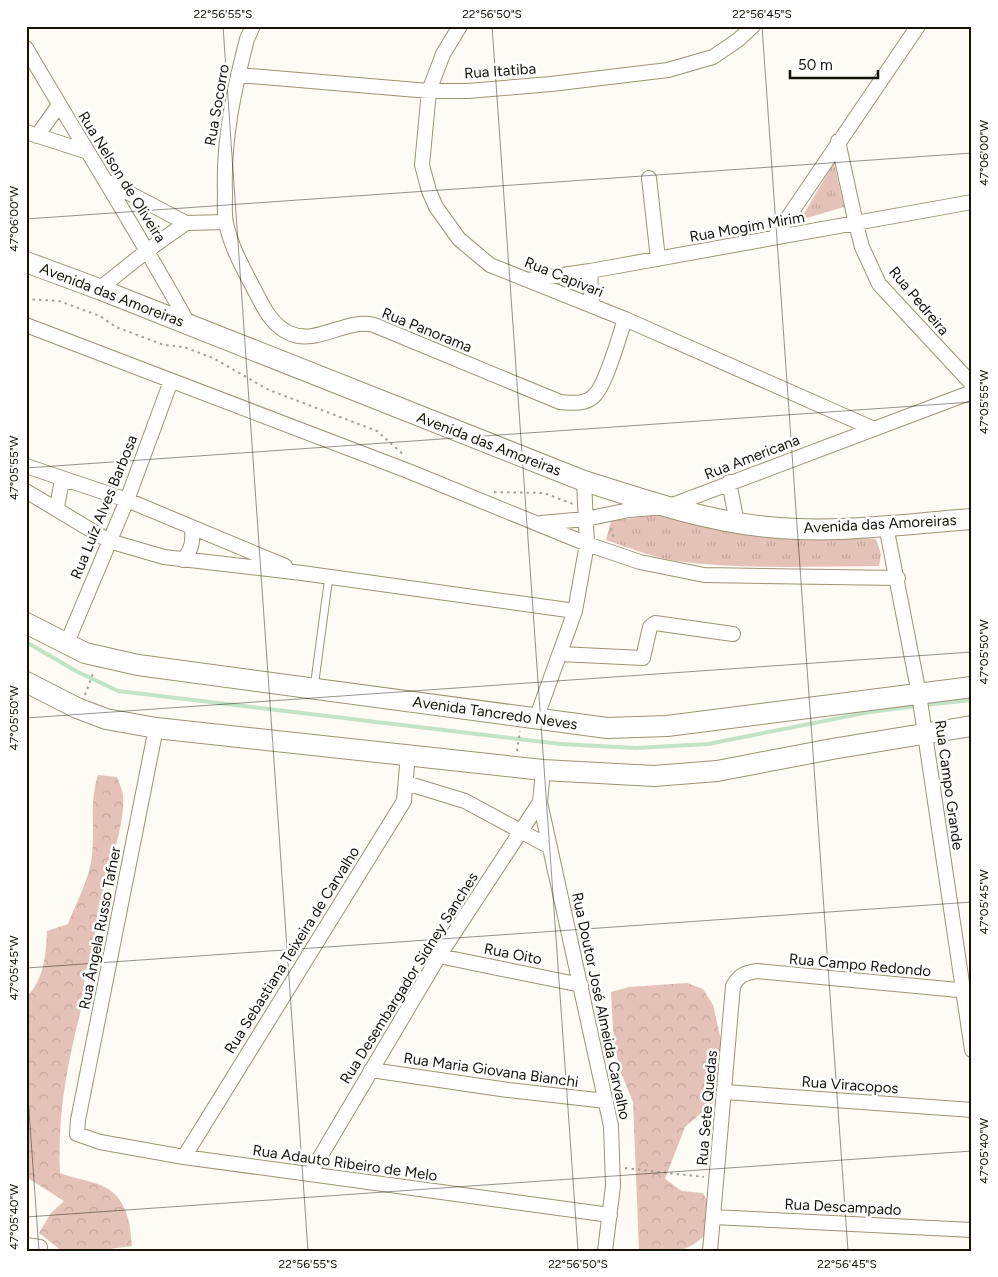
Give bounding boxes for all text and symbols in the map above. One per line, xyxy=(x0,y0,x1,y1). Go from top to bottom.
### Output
text: 22°56'55"S xyxy=(194,7,252,21)
text: 22°56'50"S xyxy=(462,7,522,21)
text: 22°56'45"S xyxy=(732,7,792,21)
scale bar xyxy=(790,48,878,80)
text: 50 m xyxy=(798,56,833,74)
street label: Rua Itatiba xyxy=(463,60,537,82)
street label: Rua Socorro xyxy=(201,62,233,147)
street label: Rua Nelson de Oliveira xyxy=(74,108,170,246)
text: 47°06'00"W xyxy=(977,120,991,186)
text: 47°06'00"W xyxy=(7,186,21,252)
street label: Rua Mogim Mirim xyxy=(688,208,806,246)
street label: Rua Capivari xyxy=(522,253,606,301)
street label: Avenida das Amoreiras xyxy=(37,259,187,331)
street label: Rua Pedreira xyxy=(885,263,953,339)
street label: Rua Panorama xyxy=(379,304,475,356)
text: 47°05'55"W xyxy=(977,369,991,434)
street label: Avenida das Amoreiras xyxy=(414,408,564,480)
street label: Rua Americana xyxy=(702,431,802,483)
street label: Rua Luíz Alves Barbosa xyxy=(67,432,141,582)
text: 47°05'55"W xyxy=(7,435,21,500)
street label: Avenida das Amoreiras xyxy=(803,511,957,537)
text: 47°05'50"W xyxy=(977,619,991,685)
text: 47°05'50"W xyxy=(7,685,21,751)
street label: Avenida Tancredo Neves xyxy=(411,693,579,733)
street label: Rua Campo Grande xyxy=(931,719,967,851)
street label: Rua Sebastiana Teixeira de Carvalho xyxy=(221,843,364,1057)
street label: Rua Ângela Russo Tafner xyxy=(75,845,125,1011)
street label: Rua Desembargador Sidney Sanches xyxy=(336,869,482,1087)
text: 47°05'45"W xyxy=(977,869,991,935)
street label: Rua Doutor José Almeida Carvalho xyxy=(568,891,634,1122)
text: 47°05'45"W xyxy=(7,935,21,1001)
street label: Rua Oito xyxy=(483,940,544,968)
street label: Rua Campo Redondo xyxy=(788,950,932,980)
street label: Rua Maria Giovana Bianchi xyxy=(402,1049,580,1091)
street label: Rua Sete Quedas xyxy=(693,1050,721,1166)
street label: Rua Viracopos xyxy=(801,1073,899,1097)
text: 47°05'40"W xyxy=(977,1118,991,1184)
street label: Rua Adauto Ribeiro de Melo xyxy=(251,1141,439,1185)
text: 47°05'40"W xyxy=(7,1184,21,1250)
street label: Rua Descampado xyxy=(784,1195,902,1219)
text: 22°56'55"S xyxy=(279,1257,337,1271)
text: 22°56'50"S xyxy=(548,1257,608,1271)
text: 22°56'45"S xyxy=(817,1257,877,1271)

